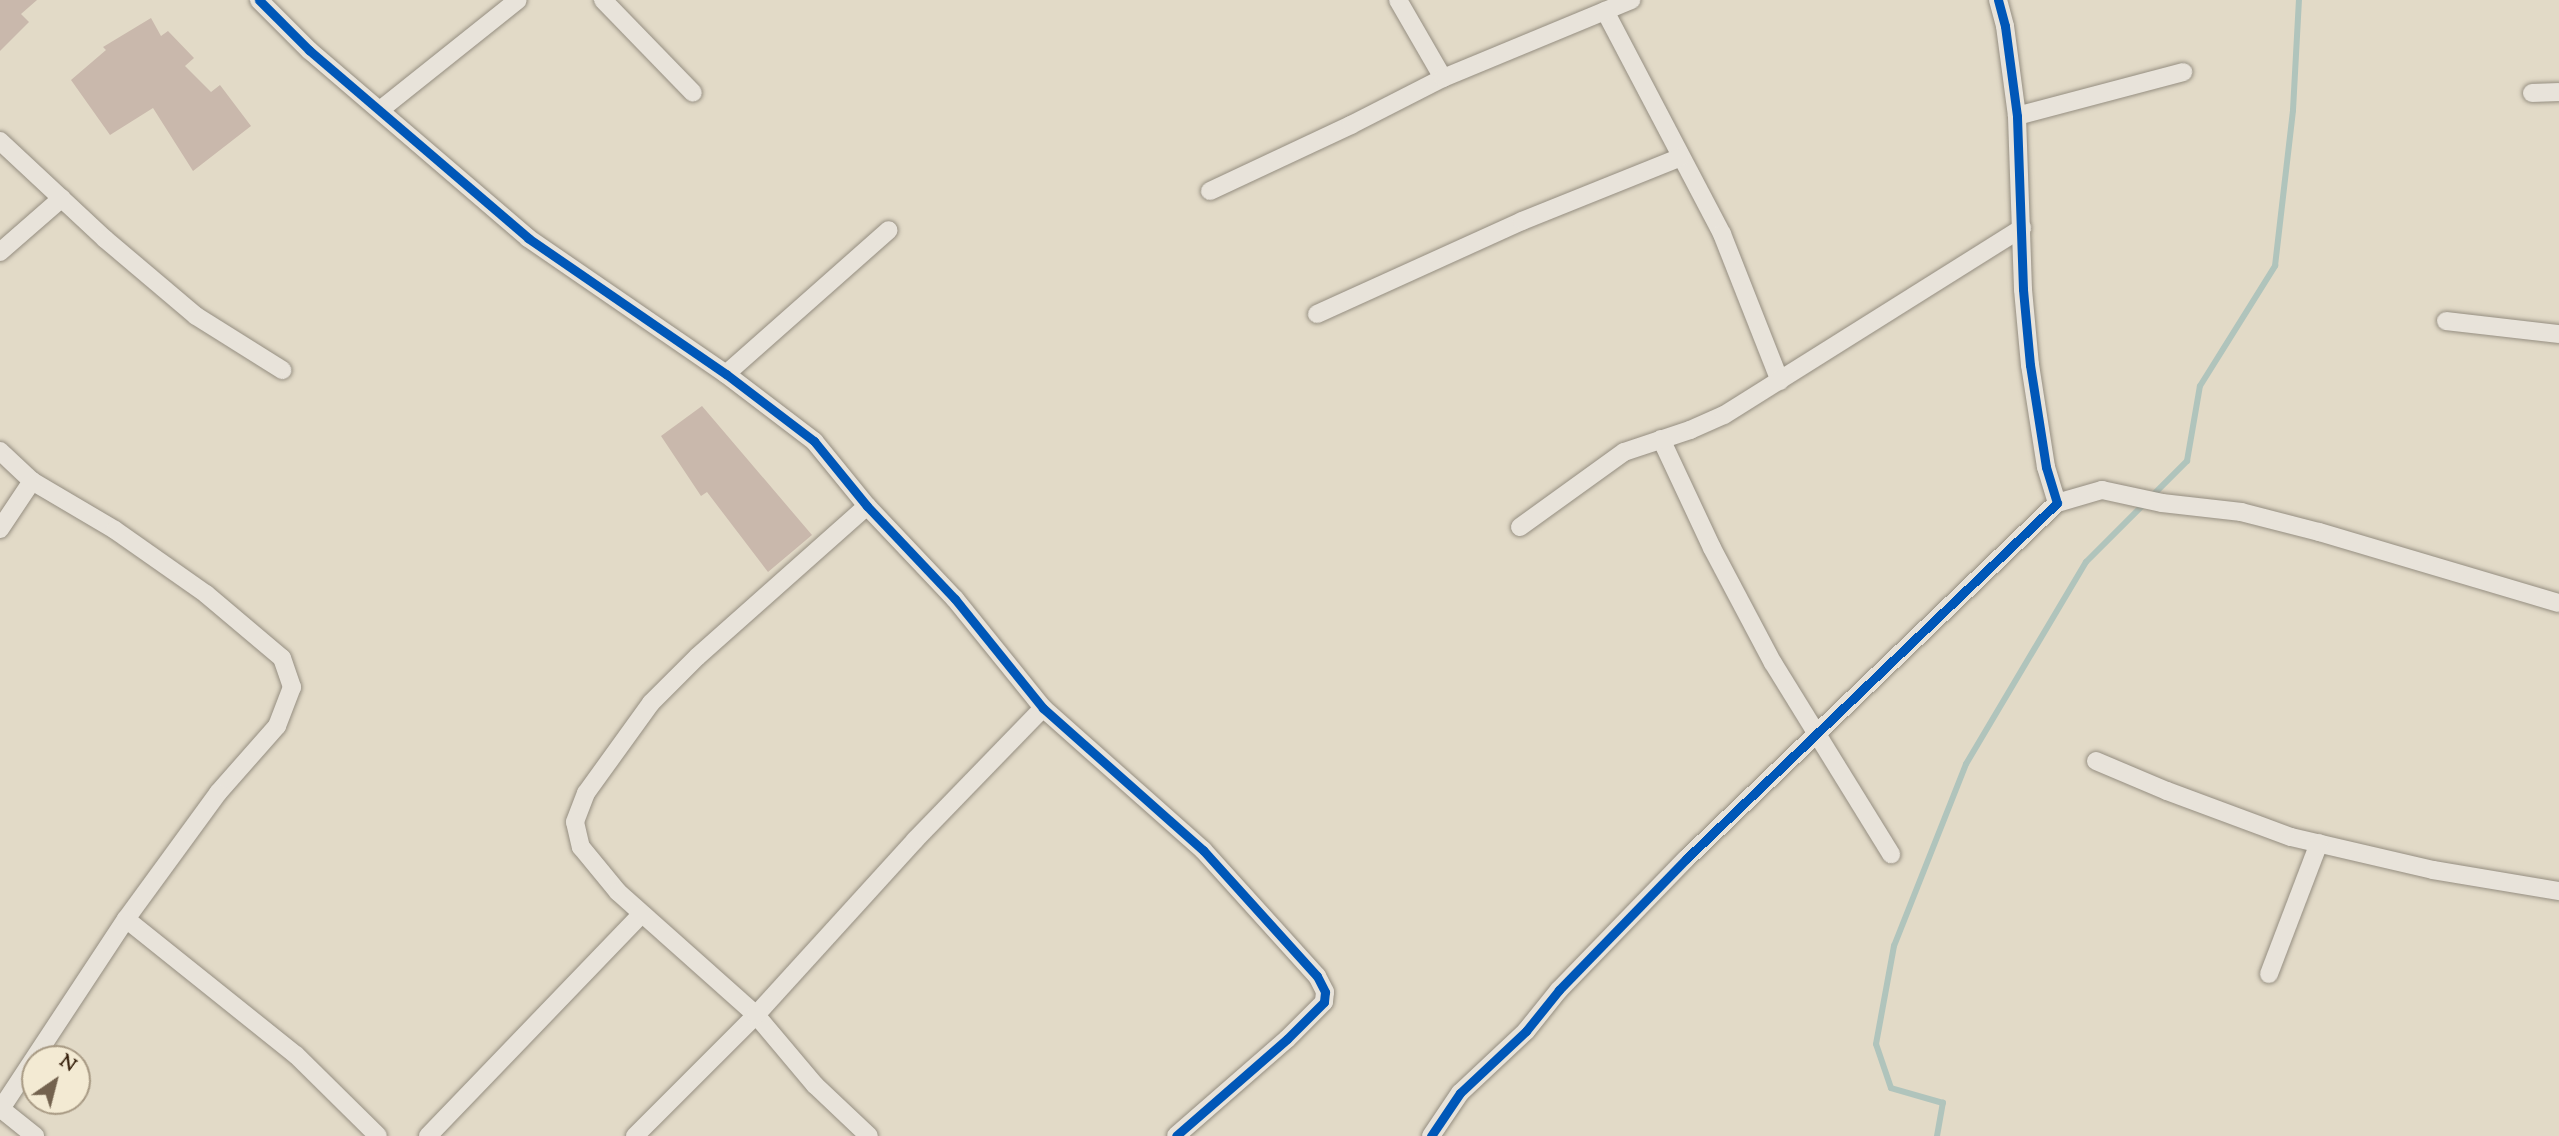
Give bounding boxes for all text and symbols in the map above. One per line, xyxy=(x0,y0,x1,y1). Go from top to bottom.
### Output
north arrow xyxy=(21,1045,91,1115)
text: N xyxy=(53,1049,81,1079)

